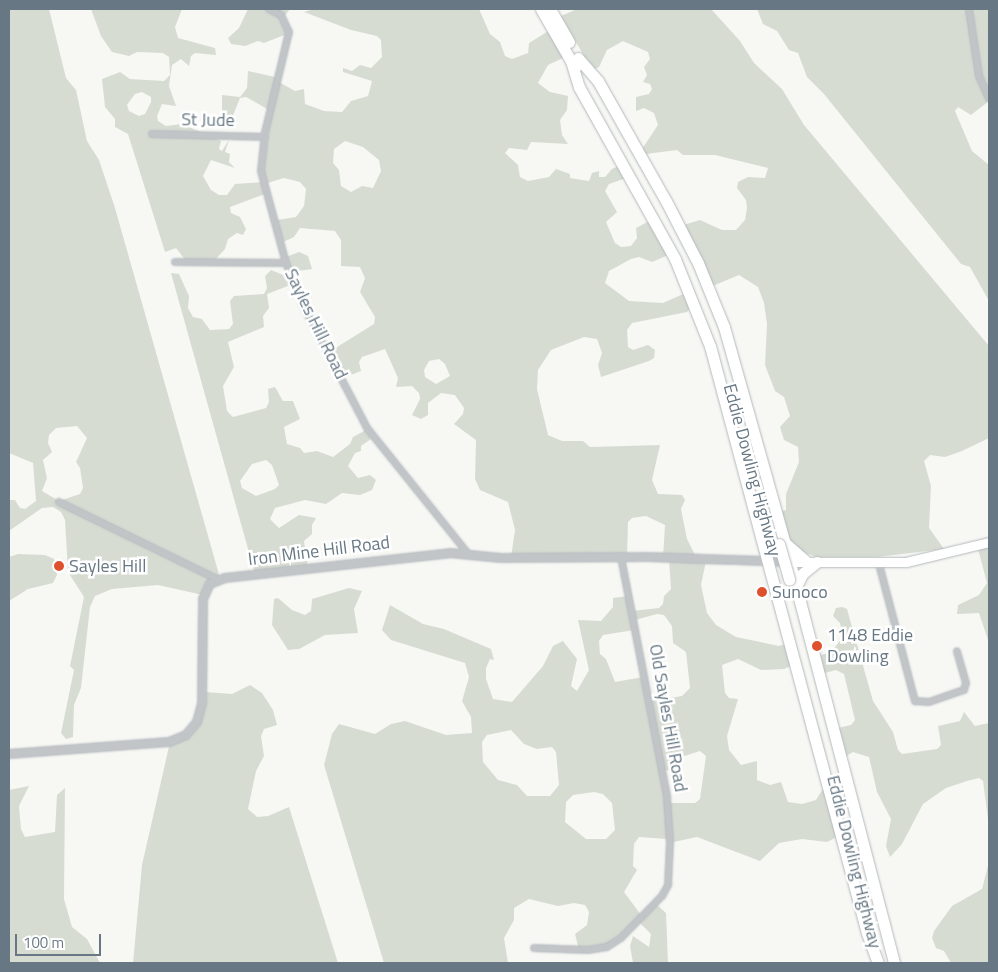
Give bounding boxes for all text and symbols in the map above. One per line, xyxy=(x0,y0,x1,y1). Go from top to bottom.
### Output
street label: St Jude xyxy=(181,109,235,131)
street label: Sayles Hill Road xyxy=(280,265,352,383)
street label: Eddie Dowling Highway xyxy=(719,381,785,559)
street label: Iron Mine Hill Road xyxy=(247,532,391,570)
place label: Sayles Hill xyxy=(69,555,146,577)
marker: Sayles Hill xyxy=(53,560,65,572)
place label: Sunoco xyxy=(772,581,828,603)
marker: Sunoco xyxy=(756,586,768,598)
place label: 1148 Eddie Dowling xyxy=(827,625,913,668)
marker: 1148 Eddie Dowling xyxy=(811,640,823,652)
street label: Old Sayles Hill Road xyxy=(644,642,692,794)
street label: Eddie Dowling Highway xyxy=(822,773,886,951)
scale bar xyxy=(18,924,104,956)
text: 100 m xyxy=(23,931,64,954)

